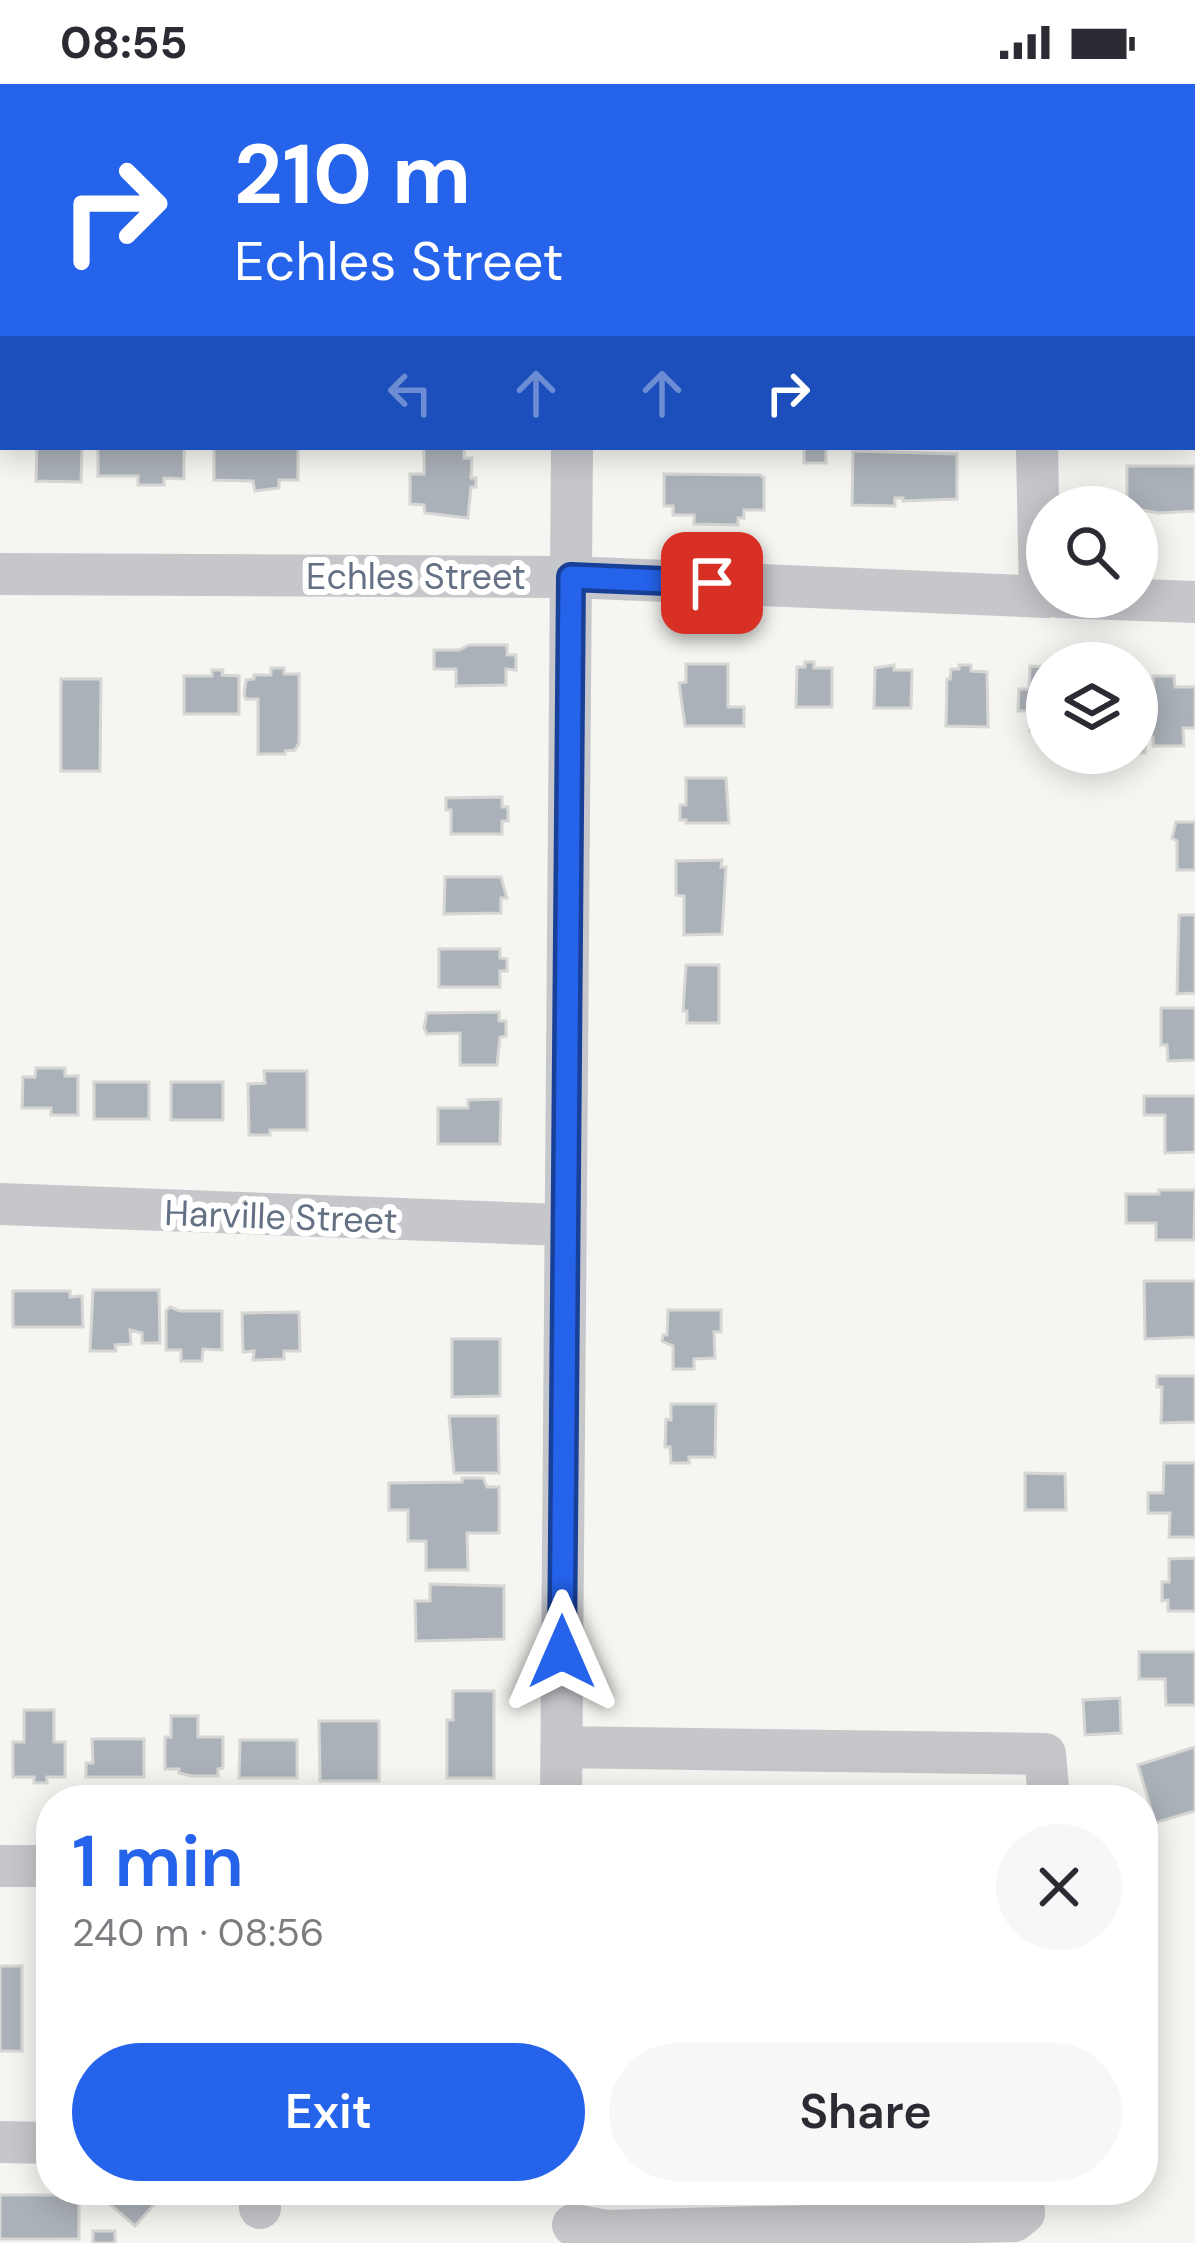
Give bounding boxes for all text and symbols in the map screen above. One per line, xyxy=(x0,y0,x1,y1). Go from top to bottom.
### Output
text: 08:55 xyxy=(60,13,188,72)
text: 210 m xyxy=(234,120,471,229)
icon: right xyxy=(36,132,192,288)
text: Echles Street xyxy=(234,226,564,297)
icon: left xyxy=(377,360,443,426)
icon: ahead xyxy=(503,360,569,426)
icon: ahead xyxy=(629,360,695,426)
icon: right xyxy=(755,360,821,426)
map controls xyxy=(1026,486,1158,774)
button: search xyxy=(1026,486,1158,618)
pin xyxy=(661,532,763,634)
icon: arrive xyxy=(679,550,745,616)
street label: Echles Street xyxy=(306,553,526,600)
button: layers xyxy=(1026,642,1158,774)
street label: Harville Street xyxy=(164,1189,398,1244)
position arrow xyxy=(499,1589,625,1715)
text: 1 min xyxy=(72,1815,244,1908)
button: close xyxy=(996,1824,1122,1950)
text: 240 m · 08:56 xyxy=(72,1907,324,1958)
button: Exit xyxy=(72,2043,585,2181)
button: Share xyxy=(609,2043,1122,2181)

